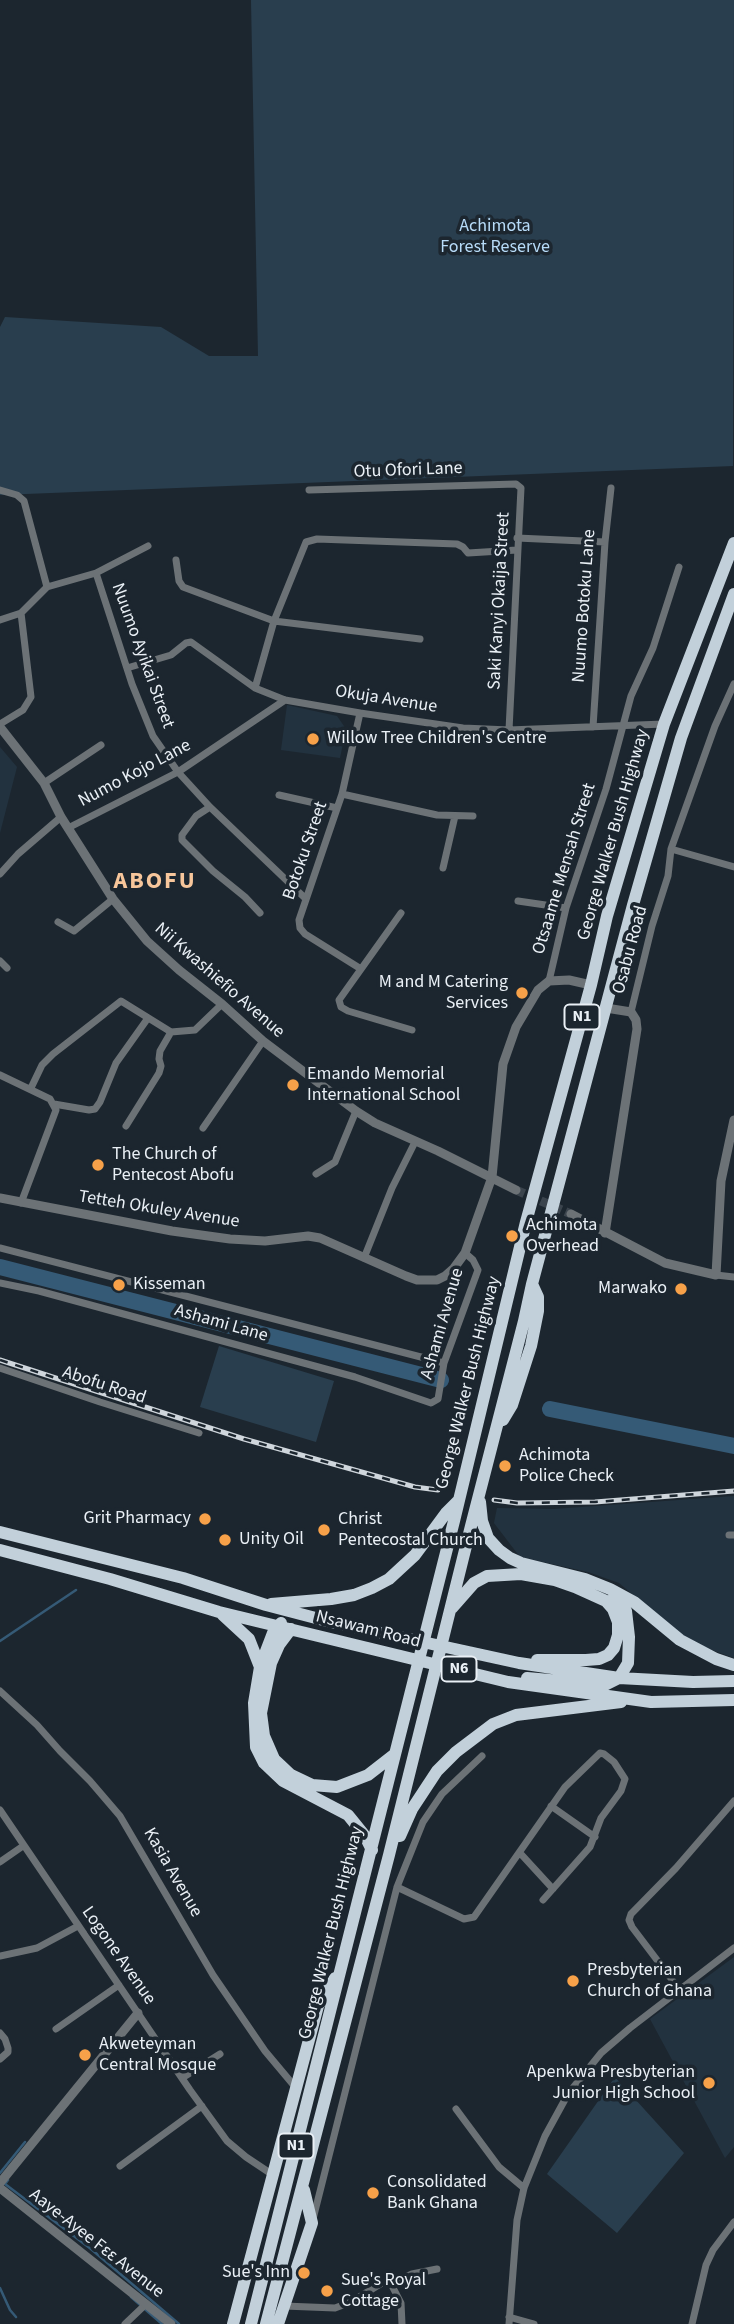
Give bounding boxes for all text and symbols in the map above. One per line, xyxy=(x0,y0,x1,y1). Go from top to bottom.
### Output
park label: Achimota Forest Reserve xyxy=(440,216,550,258)
street label: Otu Ofori Lane xyxy=(353,458,463,484)
street label: Saki Kanyi Okaija Street xyxy=(485,512,515,690)
street label: Nuumo Botoku Lane xyxy=(569,529,601,683)
street label: Nuumo Ayikai Street xyxy=(106,580,178,732)
street label: Okuja Avenue xyxy=(333,681,439,719)
street label: George Walker Bush Highway xyxy=(573,727,655,943)
place label: Willow Tree Children's Centre xyxy=(327,728,547,750)
marker: Willow Tree Children's Centre xyxy=(305,731,321,747)
street label: Numo Kojo Lane xyxy=(75,735,195,813)
street label: Otsaame Mensah Street xyxy=(529,781,601,957)
street label: Botoku Street xyxy=(279,799,333,903)
district label: ABOFU xyxy=(114,869,196,897)
street label: Osabu Road xyxy=(609,903,653,997)
street label: Nii Kwashiefio Avenue xyxy=(150,919,288,1043)
place label: M and M Catering Services xyxy=(379,972,508,1014)
marker: M and M Catering Services xyxy=(514,985,530,1001)
road number: N1 xyxy=(564,1004,600,1030)
place label: Emando Memorial International School xyxy=(307,1064,460,1106)
marker: Emando Memorial International School xyxy=(285,1077,301,1093)
place label: The Church of Pentecost Abofu xyxy=(112,1144,234,1186)
marker: The Church of Pentecost Abofu xyxy=(90,1157,106,1173)
street label: Tetteh Okuley Avenue xyxy=(77,1187,241,1233)
place label: Achimota Overhead xyxy=(526,1215,599,1258)
marker: Achimota Overhead xyxy=(504,1228,520,1244)
street label: Ashami Avenue xyxy=(417,1266,469,1382)
place label: Kisseman xyxy=(133,1274,206,1296)
street label: George Walker Bush Highway xyxy=(432,1274,506,1492)
marker: Kisseman xyxy=(111,1277,127,1293)
place label: Marwako xyxy=(598,1278,667,1300)
marker: Marwako xyxy=(673,1281,689,1297)
street label: Ashami Lane xyxy=(172,1300,270,1348)
street label: Abofu Road xyxy=(59,1362,149,1410)
place label: Achimota Police Check xyxy=(519,1445,614,1488)
marker: Achimota Police Check xyxy=(497,1458,513,1474)
place label: Grit Pharmacy xyxy=(84,1508,191,1530)
place label: Christ Pentecostal Church xyxy=(338,1509,483,1552)
marker: Grit Pharmacy xyxy=(197,1511,213,1527)
marker: Christ Pentecostal Church xyxy=(316,1522,332,1538)
place label: Unity Oil xyxy=(239,1529,304,1551)
marker: Unity Oil xyxy=(217,1532,233,1548)
street label: Nsawam Road xyxy=(313,1607,423,1653)
road number: N6 xyxy=(442,1656,476,1681)
street label: Kasia Avenue xyxy=(138,1824,206,1922)
street label: George Walker Bush Highway xyxy=(295,1824,369,2042)
street label: Logone Avenue xyxy=(76,1903,160,2009)
place label: Presbyterian Church of Ghana xyxy=(587,1960,712,2002)
marker: Presbyterian Church of Ghana xyxy=(565,1973,581,1989)
place label: Akweteyman Central Mosque xyxy=(99,2034,216,2076)
marker: Akweteyman Central Mosque xyxy=(77,2047,93,2063)
place label: Apenkwa Presbyterian Junior High School xyxy=(527,2062,695,2104)
marker: Apenkwa Presbyterian Junior High School xyxy=(701,2075,717,2091)
road number: N1 xyxy=(278,2134,314,2158)
place label: Consolidated Bank Ghana xyxy=(387,2172,487,2214)
street label: Aaye-Ayee Fɛɛ Avenue xyxy=(24,2185,168,2303)
marker: Consolidated Bank Ghana xyxy=(365,2185,381,2201)
place label: Sue's Inn xyxy=(222,2262,290,2284)
marker: Sue's Inn xyxy=(296,2265,312,2281)
place label: Sue's Royal Cottage xyxy=(341,2270,426,2312)
marker: Sue's Royal Cottage xyxy=(319,2283,335,2299)

